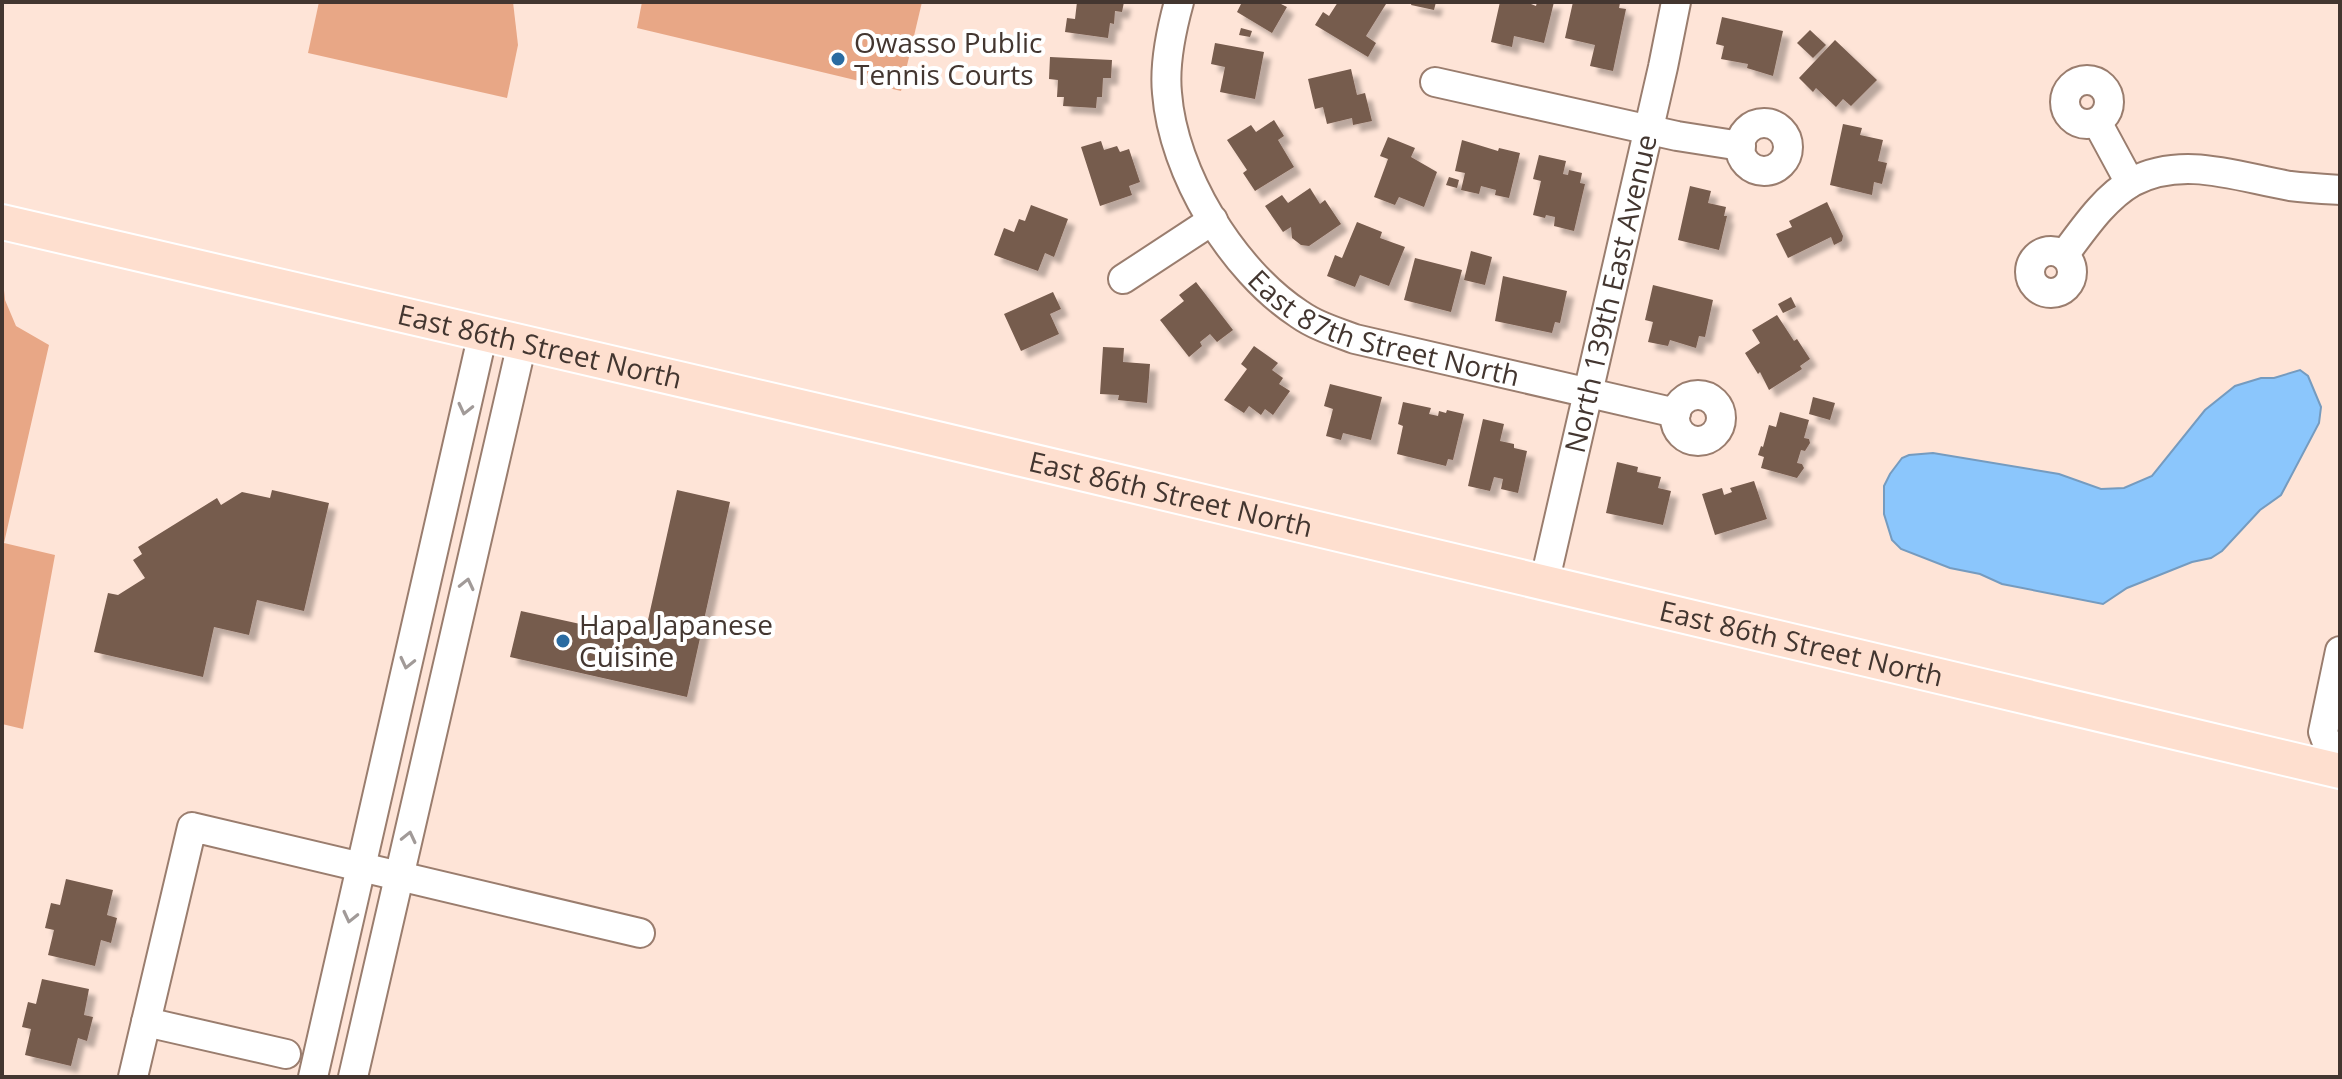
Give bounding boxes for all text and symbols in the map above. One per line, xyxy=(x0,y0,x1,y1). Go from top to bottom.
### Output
place label: Owasso Public Tennis Courts xyxy=(854,23,1043,93)
marker: Owasso Public Tennis Courts xyxy=(829,50,847,68)
street label: North 139th East Avenue xyxy=(1555,130,1665,456)
street label: East 87th Street North xyxy=(1240,261,1524,394)
street label: East 86th Street North xyxy=(394,294,686,397)
one-way arrow xyxy=(457,402,474,416)
street label: East 86th Street North xyxy=(1025,441,1317,545)
one-way arrow xyxy=(458,578,475,591)
street label: East 86th Street North xyxy=(1656,591,1947,694)
place label: Hapa Japanese Cuisine xyxy=(579,605,773,675)
marker: Hapa Japanese Cuisine xyxy=(554,632,572,650)
one-way arrow xyxy=(399,655,416,669)
one-way arrow xyxy=(400,831,417,845)
one-way arrow xyxy=(342,909,359,923)

